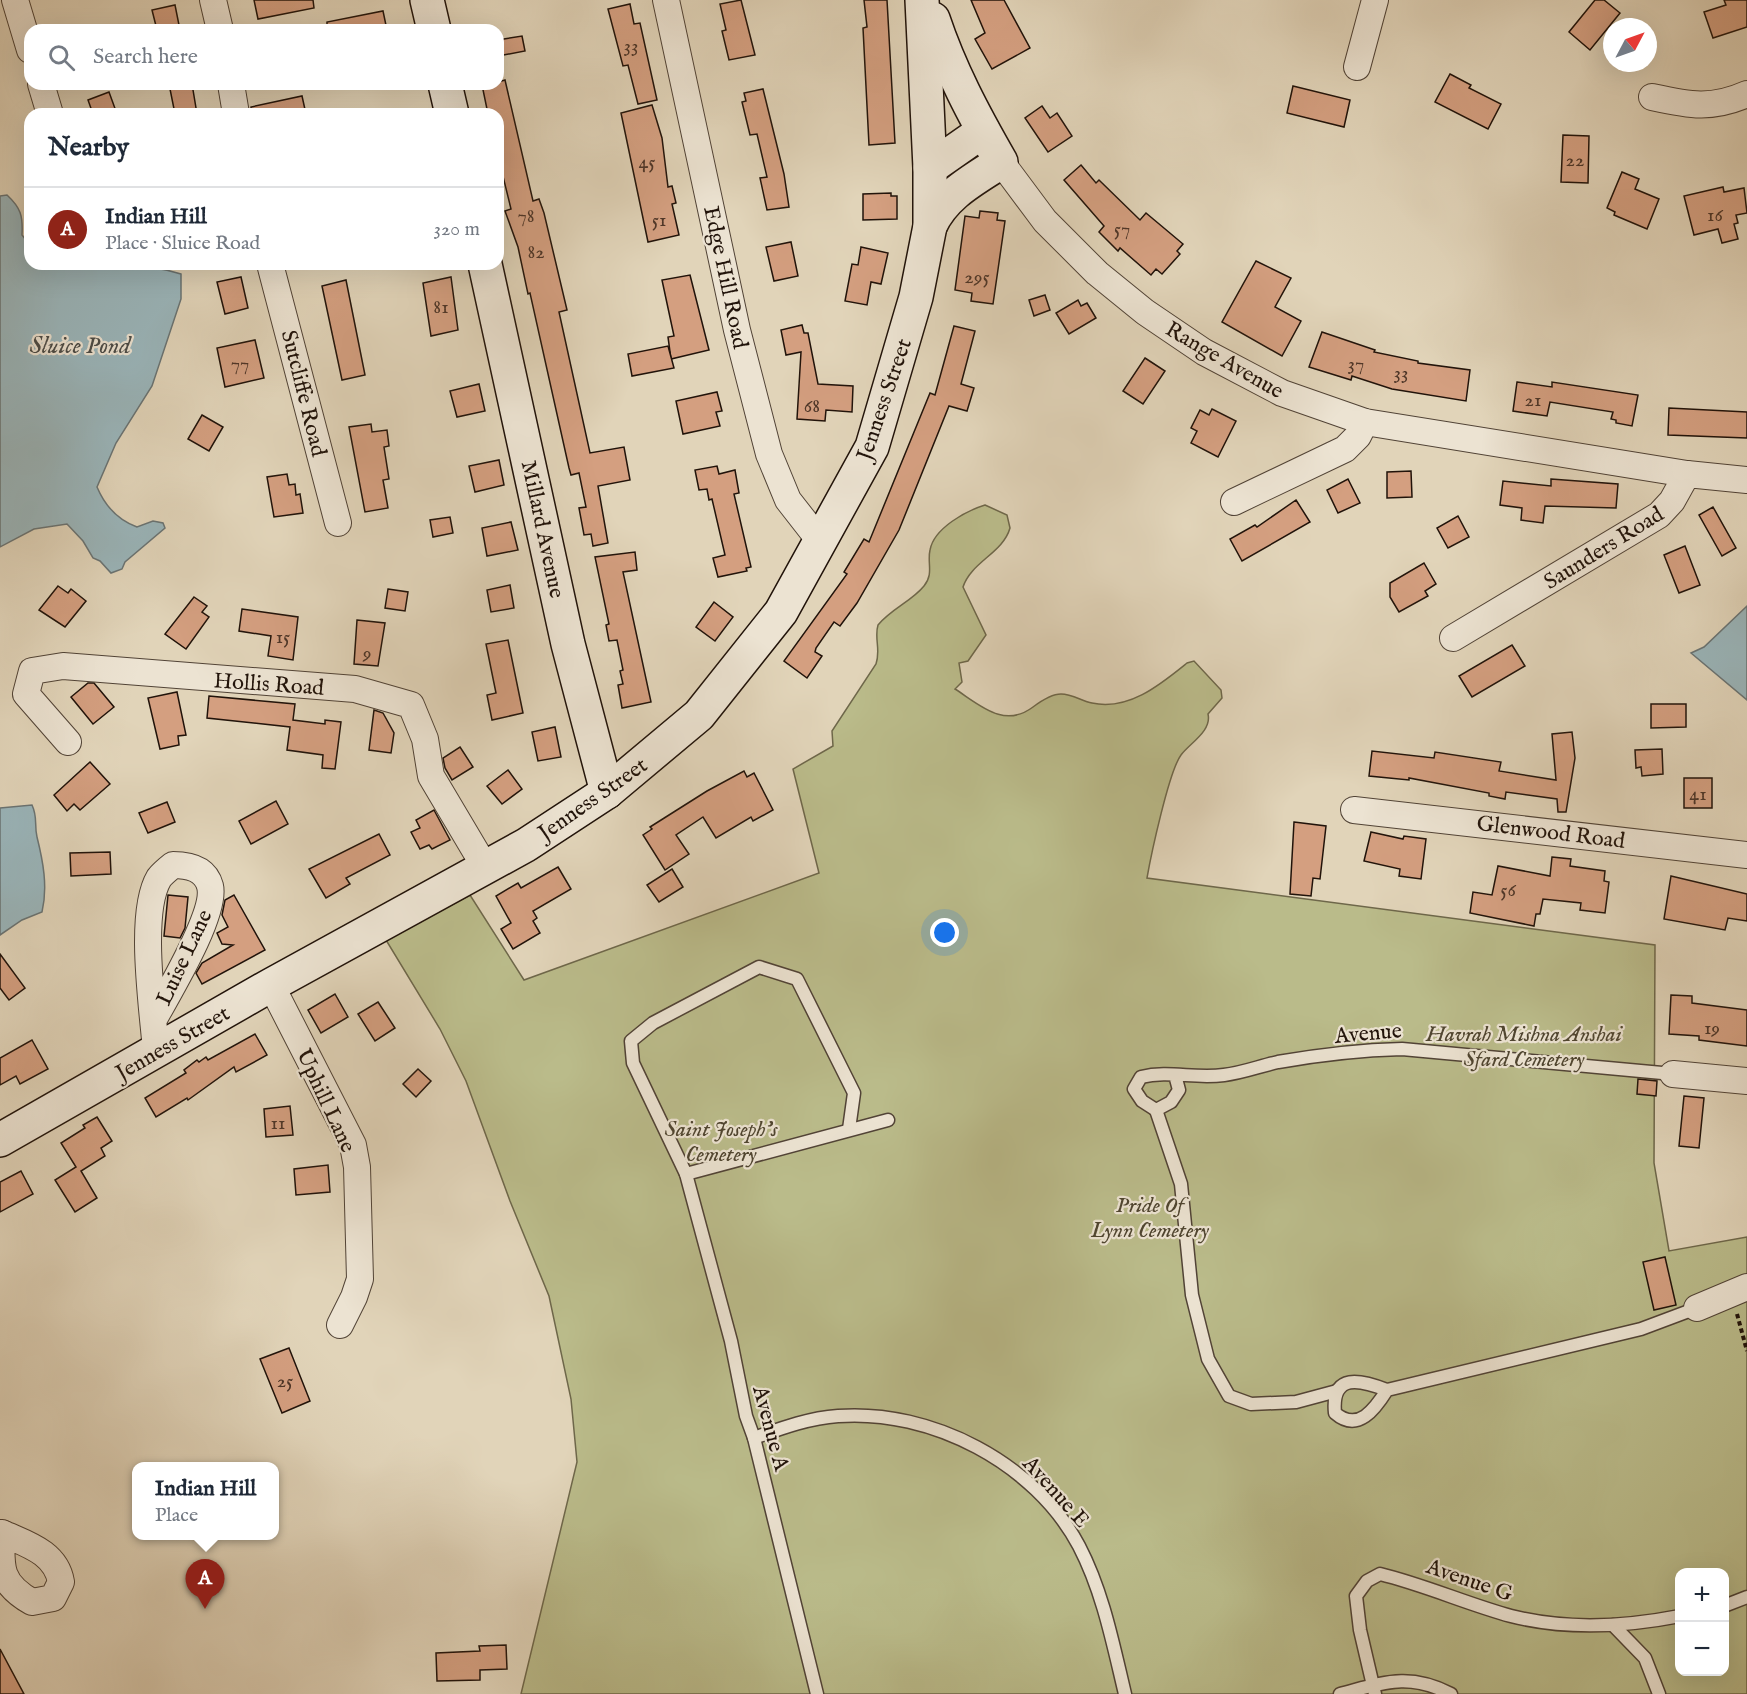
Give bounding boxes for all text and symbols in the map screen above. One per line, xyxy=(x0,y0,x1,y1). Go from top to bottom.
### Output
north arrow xyxy=(1603,18,1657,72)
search box xyxy=(24,24,504,90)
house number: 33 xyxy=(624,34,638,59)
icon: search xyxy=(45,41,78,74)
text: Search here xyxy=(93,43,198,71)
text: Nearby xyxy=(48,131,129,164)
house number: 22 xyxy=(1566,148,1584,173)
house number: 45 xyxy=(639,150,655,175)
text: Indian Hill xyxy=(105,203,207,231)
house number: 16 xyxy=(1707,203,1724,228)
house number: 78 xyxy=(517,204,535,229)
street label: Edge Hill Road xyxy=(696,204,754,352)
house number: 51 xyxy=(652,208,666,233)
text: A xyxy=(61,217,74,242)
text: 320 m xyxy=(434,217,480,242)
house number: 57 xyxy=(1114,217,1130,242)
text: Place · Sluice Road xyxy=(105,231,260,256)
house number: 82 xyxy=(527,240,545,265)
house number: 295 xyxy=(964,265,990,290)
house number: 81 xyxy=(433,295,449,320)
street label: Range Avenue xyxy=(1160,316,1288,406)
street label: Sutcliffe Road xyxy=(274,327,332,460)
water label: Sluice Pond xyxy=(29,331,132,362)
street label: Jenness Street xyxy=(850,335,919,467)
house number: 77 xyxy=(231,352,249,377)
house number: 37 xyxy=(1348,352,1364,377)
house number: 33 xyxy=(1394,361,1408,386)
house number: 21 xyxy=(1525,388,1541,413)
house number: 68 xyxy=(804,394,820,419)
street label: Millard Avenue xyxy=(514,458,570,601)
street label: Saunders Road xyxy=(1539,501,1669,597)
house number: 15 xyxy=(276,625,290,650)
house number: 9 xyxy=(362,641,371,666)
street label: Hollis Road xyxy=(213,667,325,703)
street label: Jenness Street xyxy=(531,751,654,849)
house number: 41 xyxy=(1689,782,1707,807)
street label: Glenwood Road xyxy=(1475,810,1627,856)
house number: 56 xyxy=(1500,878,1516,903)
street label: Luise Lane xyxy=(150,905,219,1010)
your location xyxy=(930,918,959,947)
street label: Jenness Street xyxy=(108,1000,235,1089)
house number: 19 xyxy=(1704,1016,1720,1041)
street label: Avenue xyxy=(1332,1017,1403,1051)
park label: Havrah Mishna Anshai Sfard Cemetery xyxy=(1425,1021,1624,1074)
street label: Uphill Lane xyxy=(289,1044,361,1157)
house number: 11 xyxy=(271,1111,285,1136)
park label: Saint Joseph's Cemetery xyxy=(665,1116,778,1169)
park label: Pride Of Lynn Cemetery xyxy=(1090,1192,1210,1245)
house number: 25 xyxy=(277,1369,293,1394)
street label: Avenue A xyxy=(745,1382,795,1475)
street label: Avenue E xyxy=(1015,1450,1095,1534)
popup xyxy=(132,1462,279,1540)
text: Indian Hill xyxy=(155,1475,256,1503)
text: Place xyxy=(155,1503,198,1528)
street label: Avenue G xyxy=(1422,1553,1517,1609)
pin: A xyxy=(186,1560,224,1609)
map controls xyxy=(1675,1568,1729,1676)
button: + xyxy=(1675,1568,1729,1622)
button: − xyxy=(1675,1622,1729,1676)

